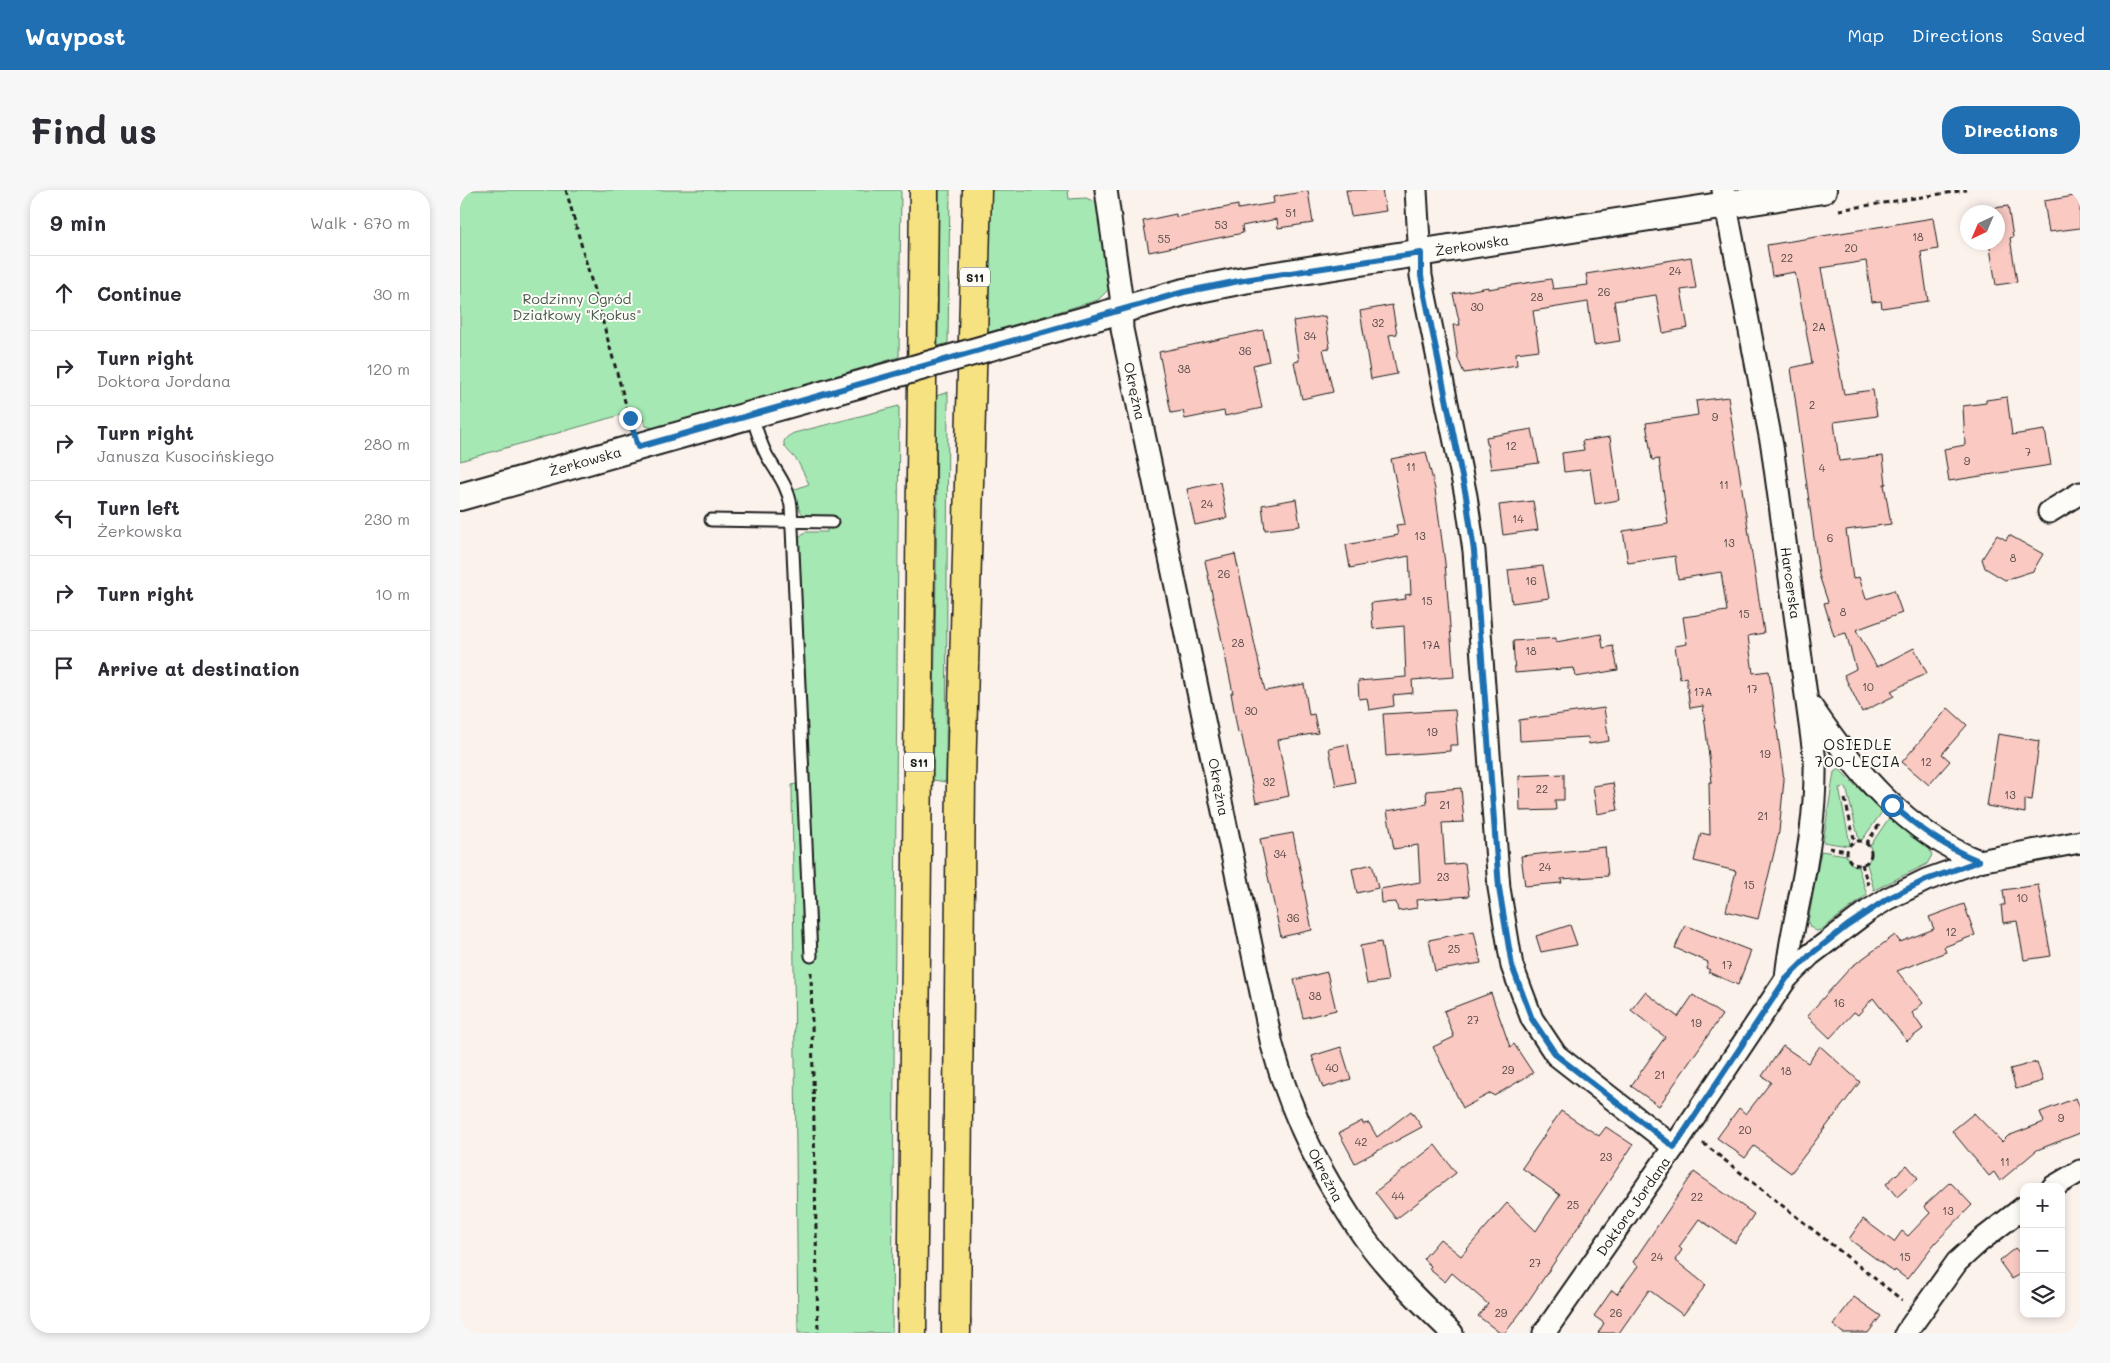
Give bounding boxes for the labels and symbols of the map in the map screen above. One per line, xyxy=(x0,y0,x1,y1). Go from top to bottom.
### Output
house number: 51 xyxy=(1285,205,1297,220)
north arrow xyxy=(1960,205,2005,250)
house number: 53 xyxy=(1215,217,1228,232)
house number: 18 xyxy=(1912,229,1924,244)
street label: Żerkowska xyxy=(1434,230,1510,260)
house number: 55 xyxy=(1158,231,1170,246)
house number: 20 xyxy=(1845,240,1858,255)
house number: 22 xyxy=(1781,250,1793,265)
house number: 24 xyxy=(1669,263,1682,278)
road number: S11 xyxy=(960,267,990,286)
house number: 26 xyxy=(1598,284,1610,299)
park label: Rodzinny Ogród Działkowy "Krokus" xyxy=(513,289,641,324)
house number: 28 xyxy=(1531,289,1544,304)
house number: 30 xyxy=(1470,299,1484,314)
house number: 32 xyxy=(1372,315,1384,330)
house number: 2A xyxy=(1812,319,1826,334)
house number: 34 xyxy=(1304,328,1317,343)
house number: 36 xyxy=(1238,343,1252,358)
street label: Okrężna xyxy=(1120,360,1150,422)
house number: 38 xyxy=(1177,361,1191,376)
house number: 2 xyxy=(1809,397,1815,412)
route end xyxy=(619,407,642,430)
house number: 9 xyxy=(1712,409,1719,424)
house number: 12 xyxy=(1505,438,1517,453)
street label: Żerkowska xyxy=(546,442,624,480)
house number: 7 xyxy=(2025,444,2031,459)
house number: 9 xyxy=(1964,453,1971,468)
house number: 11 xyxy=(1406,459,1416,474)
house number: 4 xyxy=(1819,460,1826,475)
house number: 11 xyxy=(1719,477,1729,492)
house number: 24 xyxy=(1201,496,1214,511)
house number: 14 xyxy=(1512,511,1524,526)
house number: 13 xyxy=(1414,528,1426,543)
house number: 6 xyxy=(1827,530,1833,545)
house number: 13 xyxy=(1723,535,1735,550)
street label: Harcerska xyxy=(1777,546,1805,620)
house number: 8 xyxy=(2010,550,2017,565)
house number: 26 xyxy=(1218,566,1230,581)
house number: 16 xyxy=(1525,573,1537,588)
house number: 15 xyxy=(1421,593,1433,608)
house number: 8 xyxy=(1840,604,1847,619)
house number: 15 xyxy=(1738,606,1750,621)
house number: 28 xyxy=(1232,635,1245,650)
house number: 17A xyxy=(1422,637,1440,652)
house number: 18 xyxy=(1525,643,1537,658)
house number: 10 xyxy=(1862,679,1874,694)
house number: 17 xyxy=(1746,681,1758,696)
house number: 17A xyxy=(1694,684,1712,699)
house number: 30 xyxy=(1244,703,1258,718)
house number: 19 xyxy=(1426,724,1438,739)
district label: OSIEDLE 700-LECIA xyxy=(1815,734,1901,771)
house number: 19 xyxy=(1759,746,1771,761)
road number: S11 xyxy=(904,752,934,772)
house number: 12 xyxy=(1920,754,1932,769)
street label: Okrężna xyxy=(1204,756,1234,818)
house number: 32 xyxy=(1263,774,1275,789)
house number: 22 xyxy=(1536,781,1548,796)
house number: 13 xyxy=(2004,787,2016,802)
route start xyxy=(1881,794,1904,817)
house number: 21 xyxy=(1439,797,1451,812)
house number: 21 xyxy=(1757,808,1769,823)
house number: 34 xyxy=(1274,846,1287,861)
house number: 24 xyxy=(1539,859,1552,874)
house number: 23 xyxy=(1437,869,1450,884)
house number: 15 xyxy=(1743,877,1755,892)
house number: 10 xyxy=(2016,890,2028,905)
house number: 36 xyxy=(1286,910,1300,925)
house number: 12 xyxy=(1945,924,1957,939)
house number: 25 xyxy=(1448,941,1460,956)
house number: 17 xyxy=(1721,957,1733,972)
house number: 38 xyxy=(1308,988,1322,1003)
house number: 16 xyxy=(1833,995,1845,1010)
house number: 27 xyxy=(1467,1012,1479,1027)
house number: 19 xyxy=(1690,1015,1702,1030)
house number: 40 xyxy=(1325,1060,1339,1075)
house number: 29 xyxy=(1502,1062,1515,1077)
house number: 18 xyxy=(1780,1063,1792,1078)
house number: 21 xyxy=(1654,1067,1666,1082)
house number: 9 xyxy=(2058,1110,2065,1125)
house number: 20 xyxy=(1739,1122,1752,1137)
house number: 42 xyxy=(1355,1134,1367,1149)
street label: Okrężna xyxy=(1304,1145,1348,1205)
house number: 23 xyxy=(1600,1149,1613,1164)
street label: Doktora Jordana xyxy=(1592,1153,1674,1259)
house number: 11 xyxy=(2000,1154,2010,1169)
house number: 44 xyxy=(1392,1188,1405,1203)
house number: 22 xyxy=(1691,1189,1703,1204)
house number: 25 xyxy=(1567,1197,1579,1212)
house number: 13 xyxy=(1942,1203,1954,1218)
house number: 24 xyxy=(1651,1249,1664,1264)
house number: 15 xyxy=(1899,1249,1911,1264)
house number: 27 xyxy=(1529,1255,1541,1270)
house number: 29 xyxy=(1495,1305,1508,1320)
house number: 26 xyxy=(1610,1305,1622,1320)

